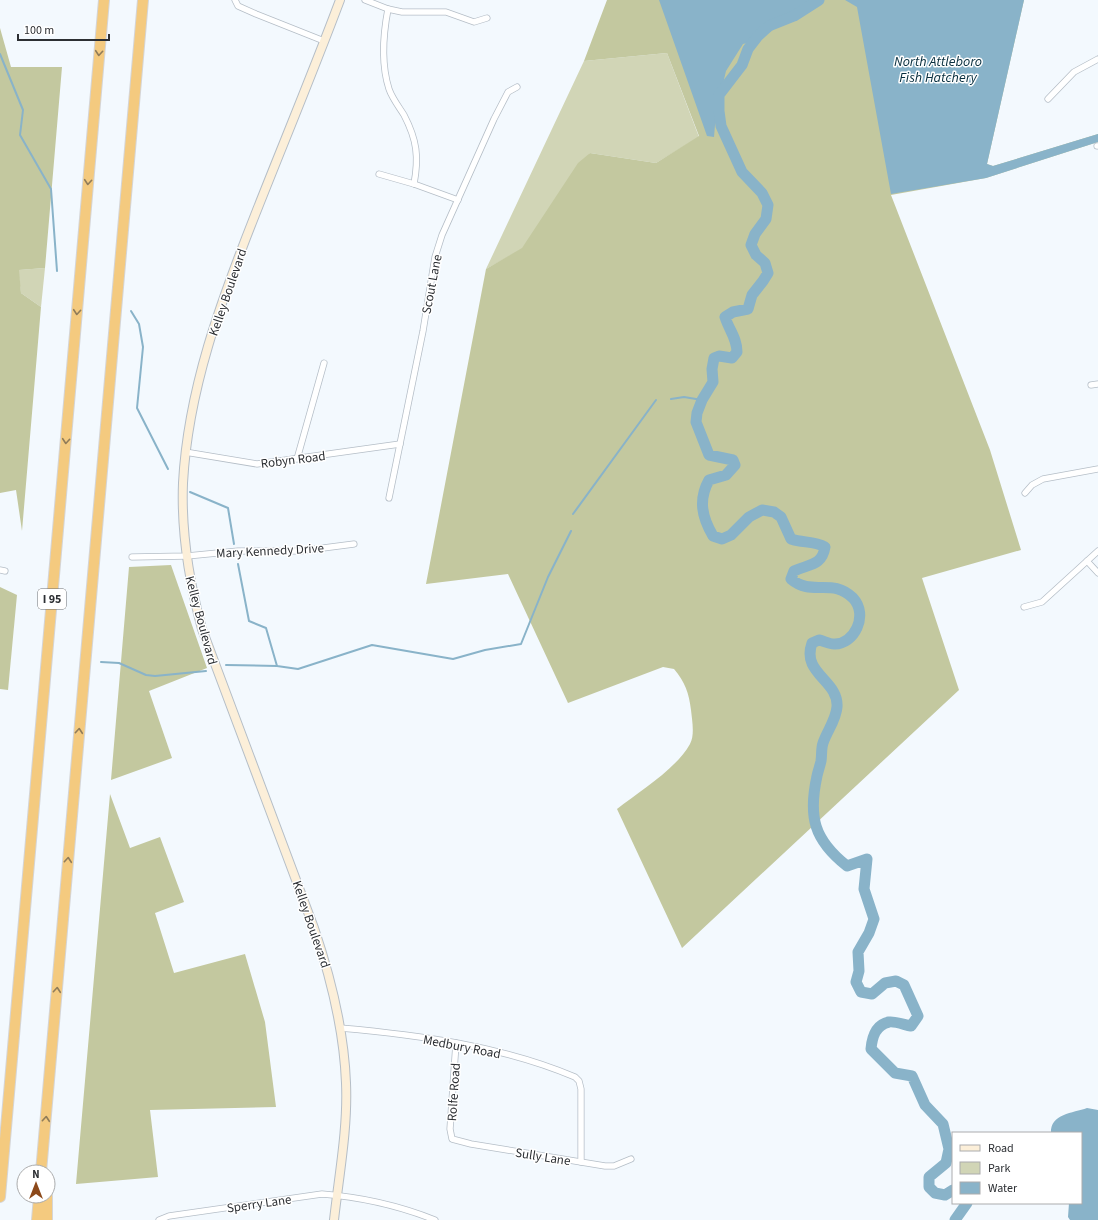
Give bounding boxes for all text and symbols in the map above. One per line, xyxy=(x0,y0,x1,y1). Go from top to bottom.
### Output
scale bar xyxy=(18,16,109,42)
text: 100 m xyxy=(24,22,54,39)
one-way arrow xyxy=(95,50,104,56)
water label: North Attleboro Fish Hatchery xyxy=(894,52,982,88)
one-way arrow xyxy=(84,179,93,185)
street label: Kelley Boulevard xyxy=(205,246,251,338)
street label: Scout Lane xyxy=(417,253,447,315)
one-way arrow xyxy=(72,309,81,315)
one-way arrow xyxy=(61,438,70,444)
street label: Robyn Road xyxy=(260,447,327,473)
street label: Mary Kennedy Drive xyxy=(216,539,325,563)
street label: Kelley Boulevard xyxy=(181,574,222,667)
road number: I 95 xyxy=(38,589,66,609)
one-way arrow xyxy=(75,728,84,734)
one-way arrow xyxy=(64,857,73,863)
street label: Kelley Boulevard xyxy=(288,878,334,970)
one-way arrow xyxy=(52,987,61,993)
street label: Medbury Road xyxy=(421,1031,502,1063)
street label: Rolfe Road xyxy=(443,1062,465,1122)
one-way arrow xyxy=(41,1116,50,1122)
legend xyxy=(952,1132,1082,1204)
text: Road xyxy=(988,1140,1014,1157)
street label: Sully Lane xyxy=(514,1144,572,1170)
text: Park xyxy=(988,1160,1010,1177)
north arrow xyxy=(16,1164,56,1204)
text: N xyxy=(32,1167,40,1182)
text: Water xyxy=(988,1180,1018,1197)
street label: Sperry Lane xyxy=(226,1191,293,1217)

